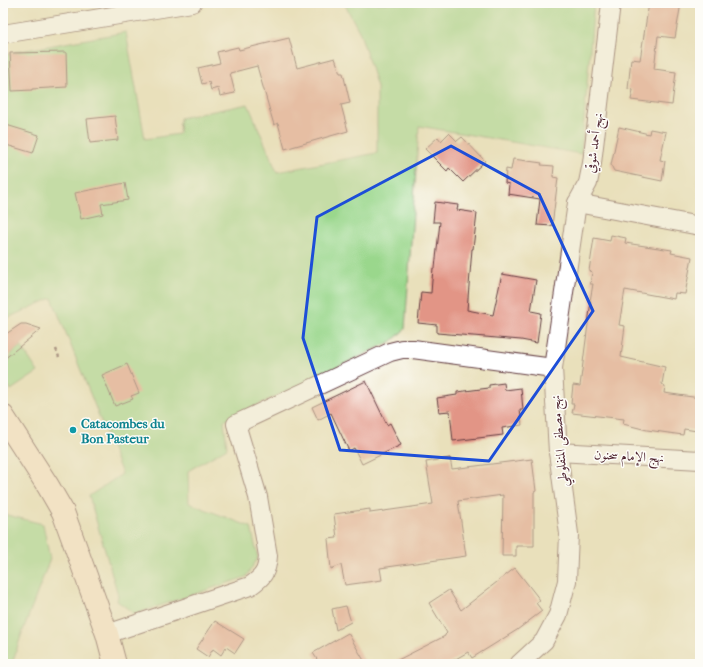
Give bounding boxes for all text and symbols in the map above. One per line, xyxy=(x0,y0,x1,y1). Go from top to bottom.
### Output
street label: نهج أحمد شوقي xyxy=(581,112,610,175)
street label: نهج مصطفى المنفلوطي xyxy=(548,394,575,488)
place label: Catacombes du Bon Pasteur xyxy=(81,416,165,446)
marker: Catacombes du Bon Pasteur xyxy=(68,425,78,435)
street label: نهج الإمام سحنون xyxy=(593,447,664,469)

